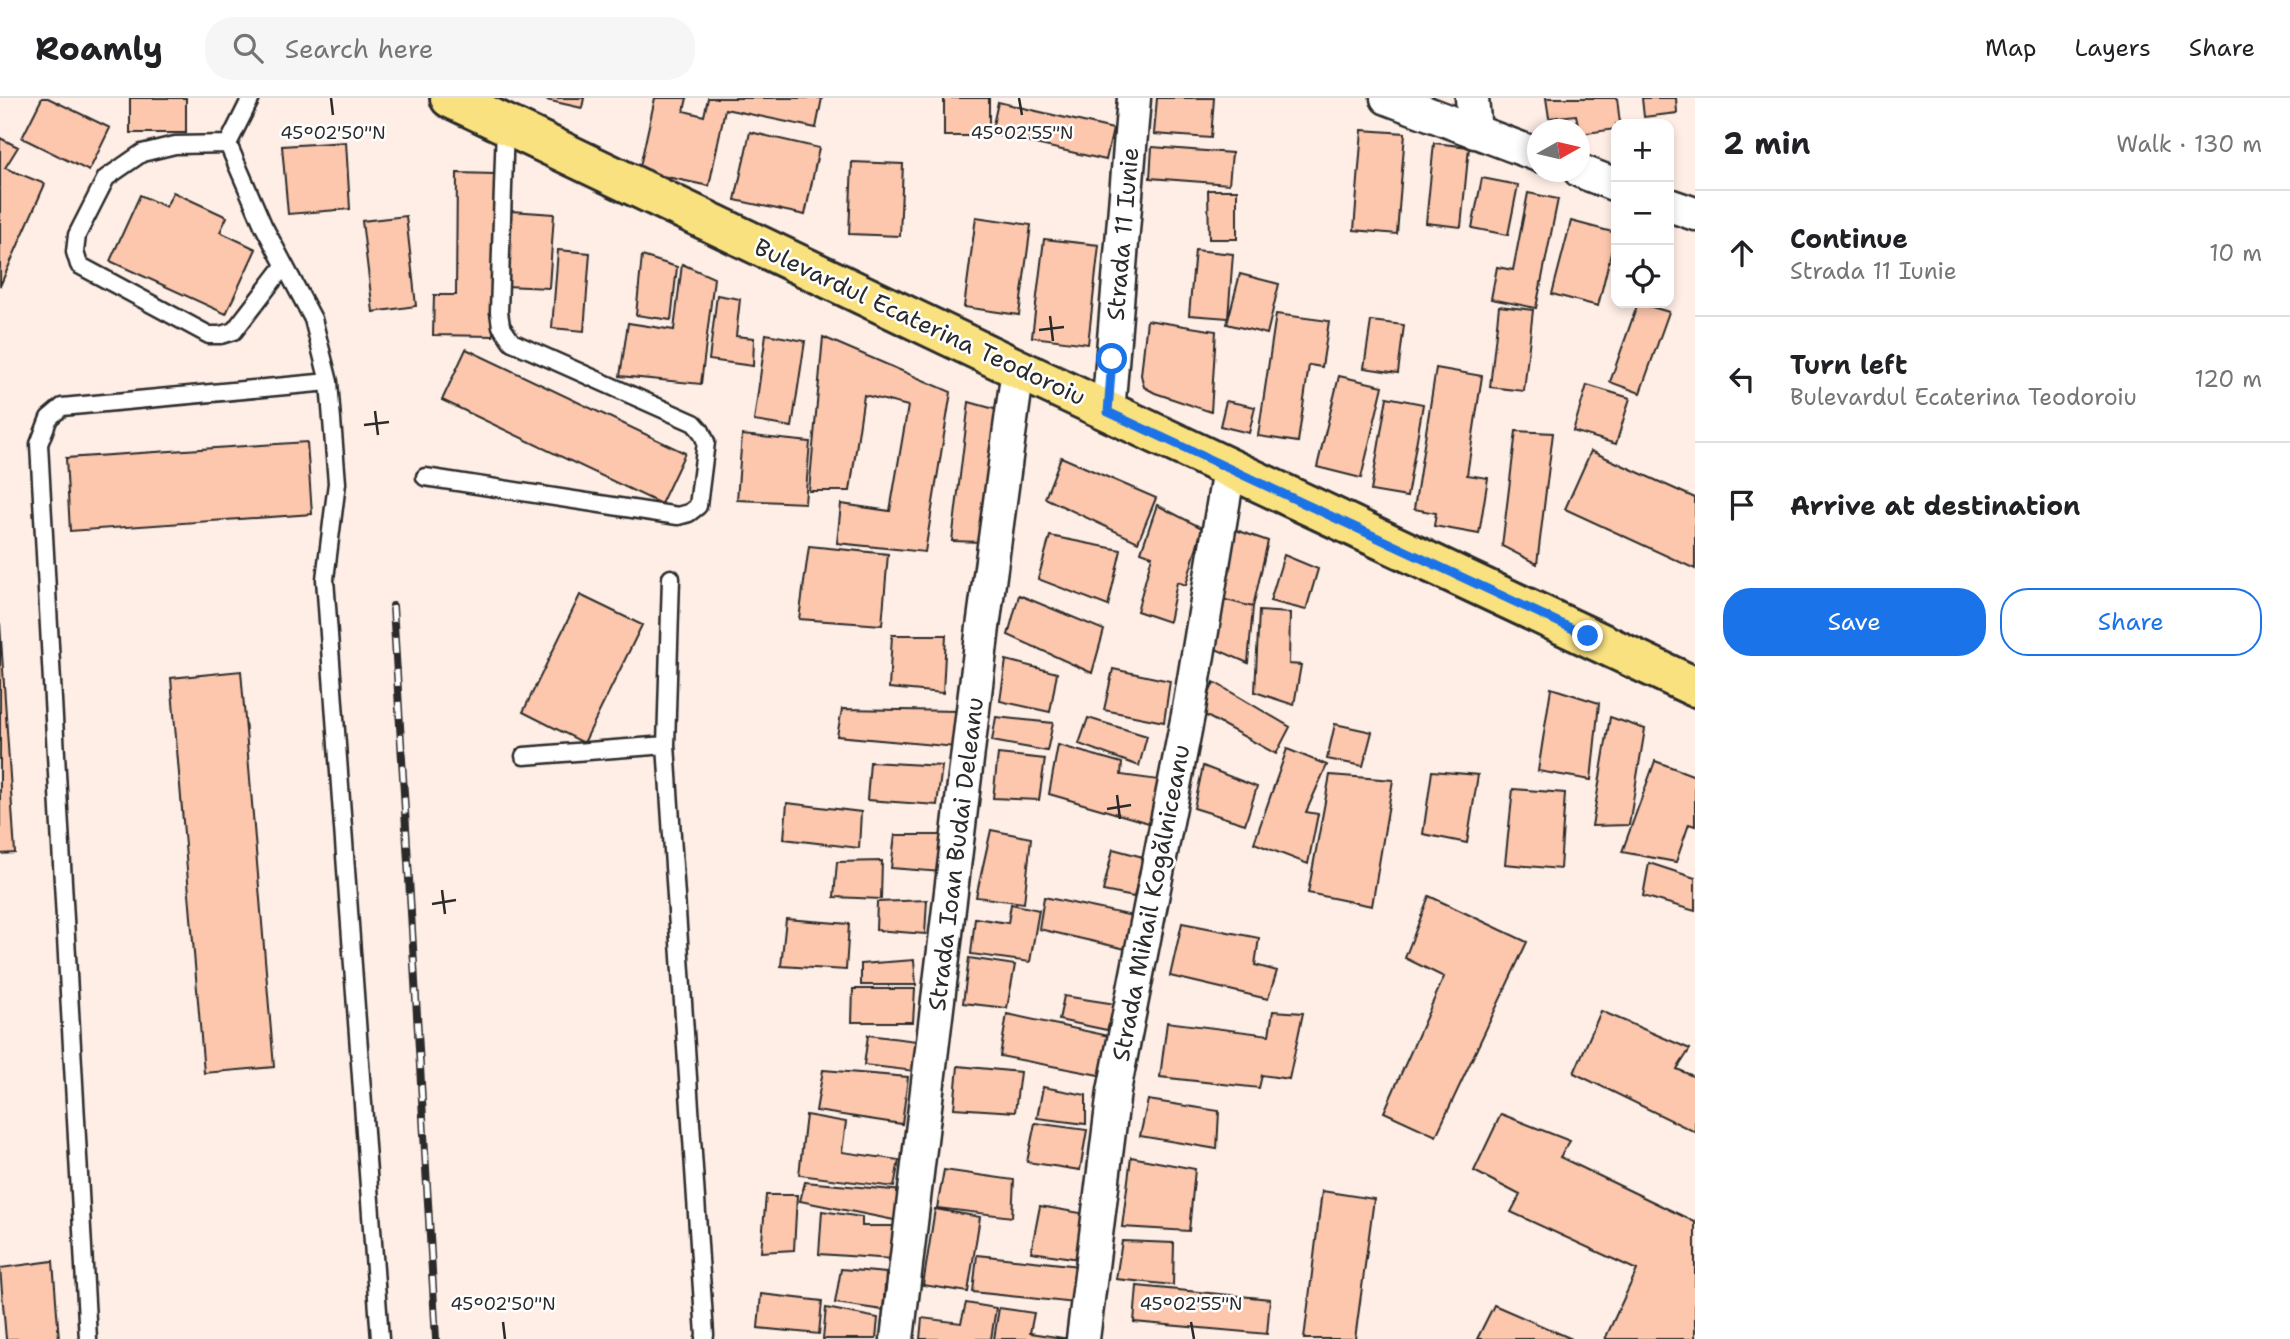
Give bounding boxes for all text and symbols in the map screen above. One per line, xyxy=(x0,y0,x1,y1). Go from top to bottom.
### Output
search box xyxy=(205,17,695,80)
text: Roamly xyxy=(35,26,163,71)
icon: search xyxy=(229,29,267,67)
text: Search here xyxy=(285,31,433,66)
text: Map xyxy=(1985,32,2036,64)
text: Layers xyxy=(2074,32,2151,64)
text: Share xyxy=(2189,32,2255,64)
north arrow xyxy=(1527,119,1590,182)
map controls xyxy=(1611,119,1674,308)
button: + xyxy=(1611,119,1674,182)
text: 45°02'50"N xyxy=(280,121,386,145)
text: 45°02'55"N xyxy=(970,121,1074,145)
text: 2 min xyxy=(1723,123,1810,164)
text: Walk · 130 m xyxy=(2116,129,2262,159)
street label: Strada 11 Iunie xyxy=(1099,146,1147,322)
button: − xyxy=(1611,182,1674,245)
text: Continue xyxy=(1790,221,1908,256)
street label: Bulevardul Ecaterina Teodoroiu xyxy=(749,231,1091,413)
icon: ahead xyxy=(1723,234,1761,272)
text: 10 m xyxy=(2209,238,2262,268)
button: locate xyxy=(1611,245,1674,308)
text: Strada 11 Iunie xyxy=(1790,256,1957,286)
route start xyxy=(1096,343,1127,374)
text: Turn left xyxy=(1790,347,1907,382)
icon: left xyxy=(1723,360,1761,398)
text: 120 m xyxy=(2194,364,2262,394)
text: Bulevardul Ecaterina Teodoroiu xyxy=(1790,382,2137,412)
icon: arrive xyxy=(1723,486,1761,524)
text: Arrive at destination xyxy=(1790,488,2080,523)
button: Save xyxy=(1723,588,1986,656)
button: Share xyxy=(2000,588,2262,656)
route end xyxy=(1572,620,1603,651)
street label: Strada Ioan Budai Deleanu xyxy=(921,695,991,1013)
street label: Strada Mihail Kogălniceanu xyxy=(1105,742,1197,1064)
text: 45°02'50"N xyxy=(450,1292,556,1316)
text: 45°02'55"N xyxy=(1139,1292,1243,1316)

